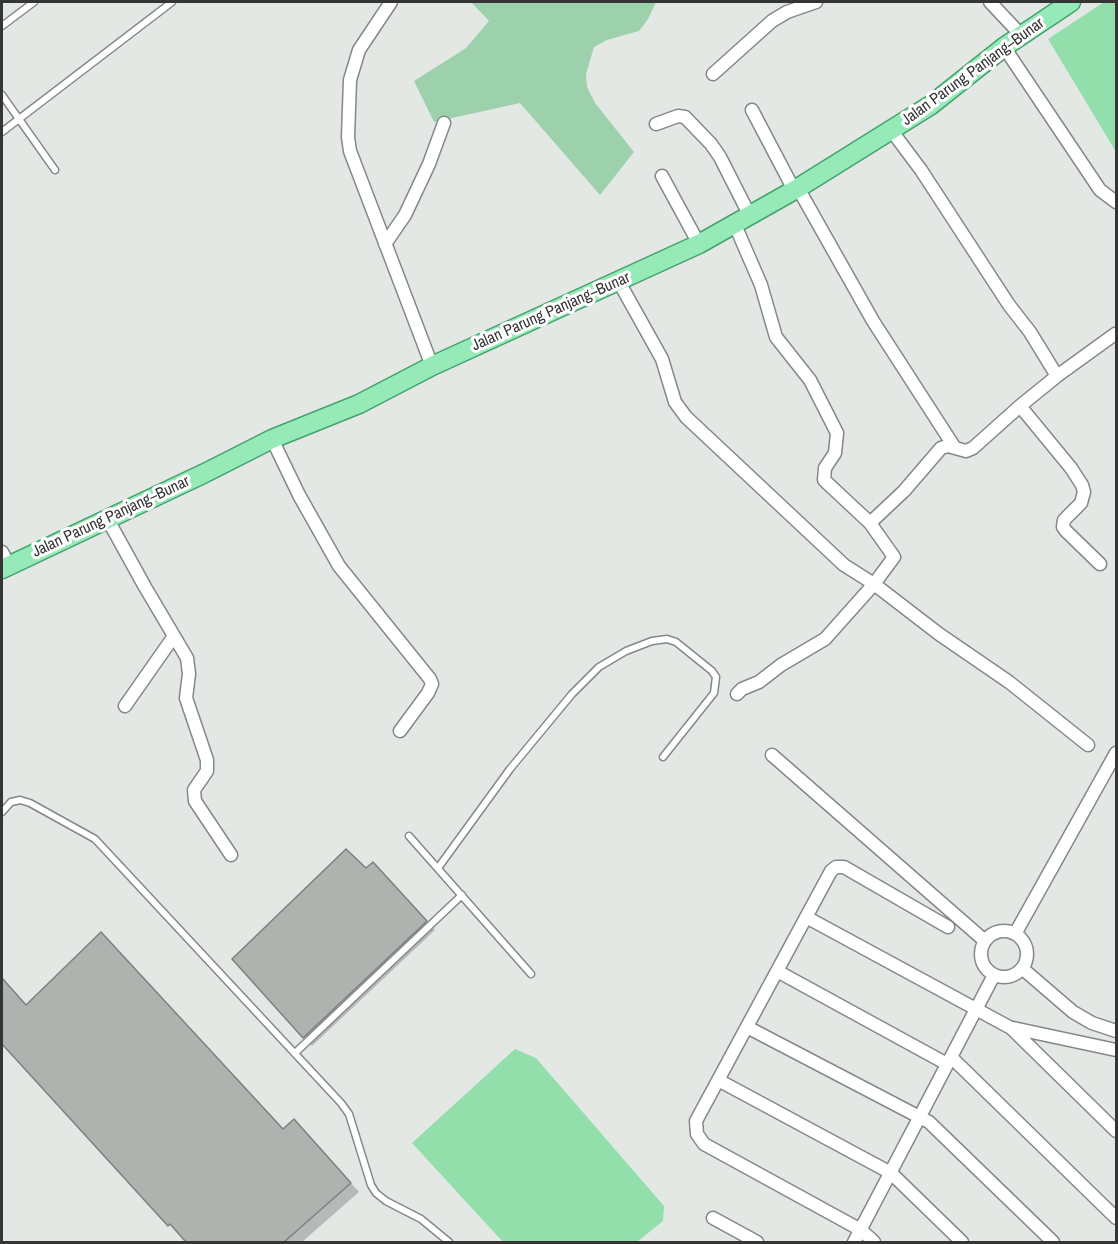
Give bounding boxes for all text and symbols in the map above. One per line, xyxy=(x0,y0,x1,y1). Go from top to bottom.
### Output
street label: Jalan Parung Panjang–Bunar xyxy=(898,14,1048,130)
street label: Jalan Parung Panjang–Bunar xyxy=(469,268,633,356)
street label: Jalan Parung Panjang–Bunar xyxy=(29,472,193,562)

